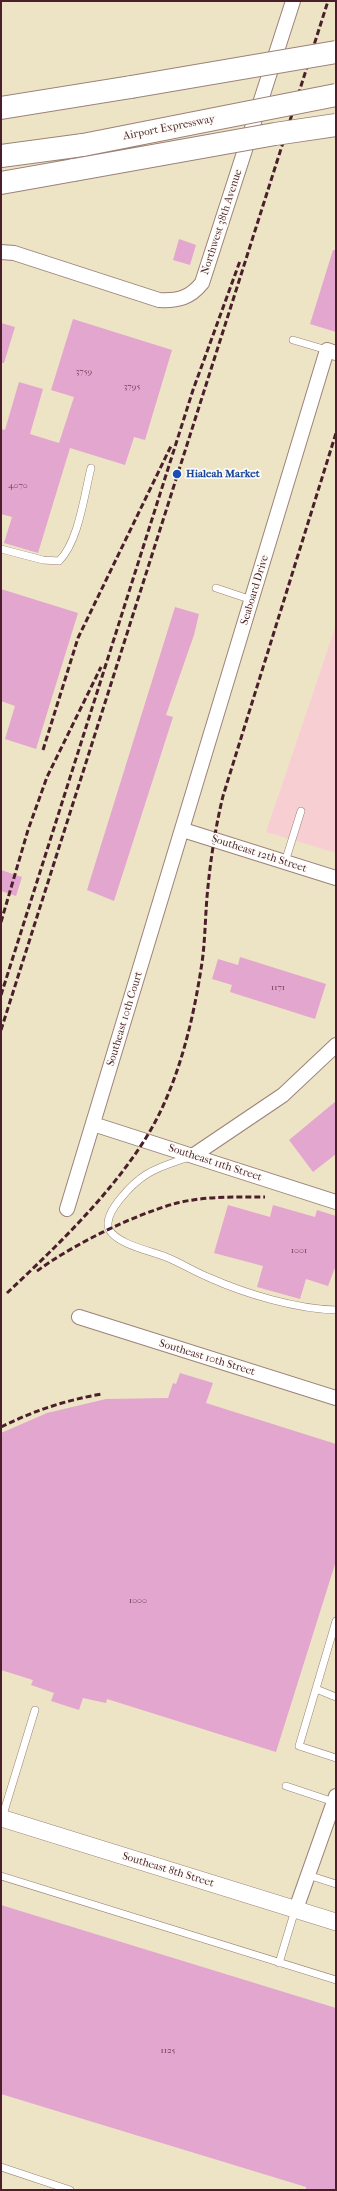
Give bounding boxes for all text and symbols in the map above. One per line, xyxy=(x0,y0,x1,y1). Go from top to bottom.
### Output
street label: Airport Expressway xyxy=(122,113,216,143)
street label: Northwest 38th Avenue xyxy=(199,168,245,276)
house number: 3759 xyxy=(76,367,92,377)
house number: 3795 xyxy=(124,382,140,392)
place label: Hialeah Market xyxy=(186,467,260,481)
marker: Hialeah Market xyxy=(171,468,183,480)
house number: 4070 xyxy=(8,481,28,491)
street label: Seaboard Drive xyxy=(238,553,272,627)
street label: Southeast 12th Street xyxy=(210,832,308,876)
street label: Southeast 10th Court xyxy=(104,970,146,1068)
house number: 1171 xyxy=(271,983,285,993)
street label: Southeast 11th Street xyxy=(167,1142,263,1184)
house number: 1001 xyxy=(291,1246,307,1256)
street label: Southeast 10th Street xyxy=(157,1337,257,1379)
house number: 1000 xyxy=(129,1596,147,1606)
street label: Southeast 8th Street xyxy=(121,1850,215,1890)
house number: 1125 xyxy=(161,2046,175,2056)

